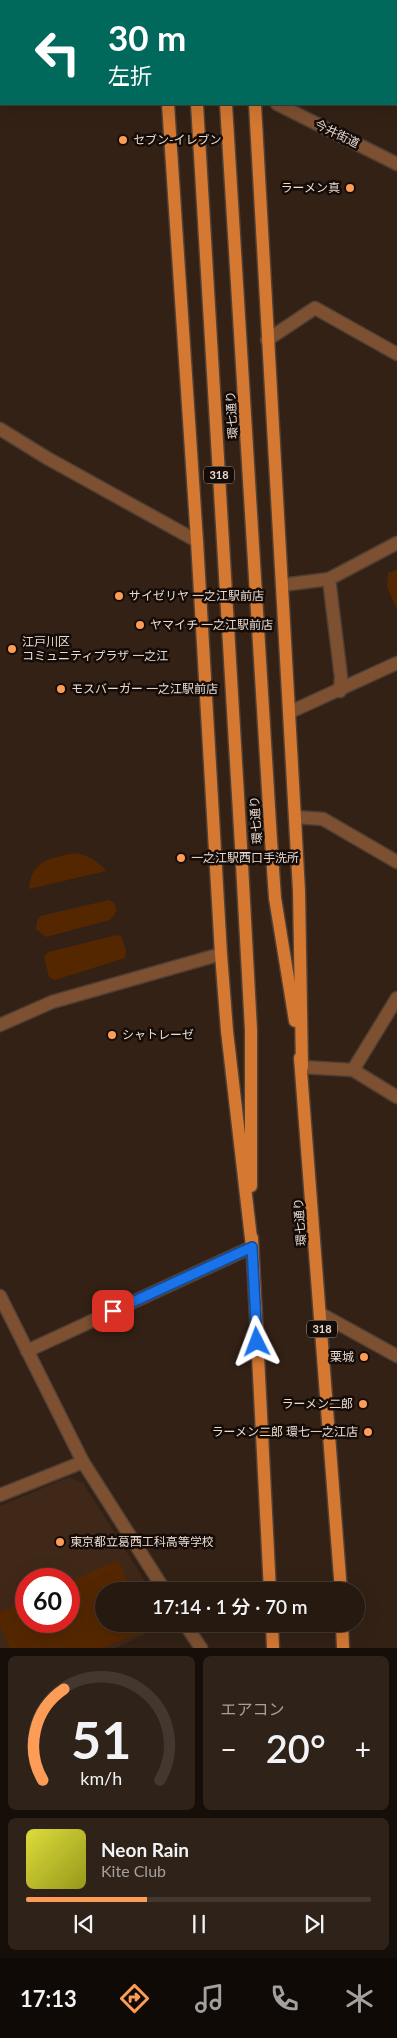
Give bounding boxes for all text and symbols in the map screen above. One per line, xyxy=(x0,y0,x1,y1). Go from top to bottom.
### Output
text: 30 m xyxy=(108,16,186,58)
icon: left xyxy=(25,20,90,85)
text: 左折 xyxy=(108,62,152,89)
street label: 今井街道 xyxy=(312,116,362,151)
place label: セブン-イレブン xyxy=(133,132,221,147)
marker: セブン-イレブン xyxy=(117,134,129,146)
place label: ラーメン真 xyxy=(280,180,340,195)
marker: ラーメン真 xyxy=(344,182,356,194)
street label: 環七通り xyxy=(223,391,240,439)
road number: 318 xyxy=(204,466,234,484)
place label: サイゼリヤ 一之江駅前店 xyxy=(129,588,264,603)
marker: サイゼリヤ 一之江駅前店 xyxy=(113,590,125,602)
place label: ヤマイチ 一之江駅前店 xyxy=(150,617,273,632)
marker: ヤマイチ 一之江駅前店 xyxy=(134,619,146,631)
place label: 江戸川区 コミュニティプラザ 一之江 xyxy=(22,634,168,663)
marker: 江戸川区 コミュニティプラザ 一之江 xyxy=(6,643,18,655)
place label: モスバーガー 一之江駅前店 xyxy=(71,681,218,696)
marker: モスバーガー 一之江駅前店 xyxy=(55,683,67,695)
street label: 環七通り xyxy=(246,796,265,845)
place label: 一之江駅西口手洗所 xyxy=(191,850,299,865)
marker: 一之江駅西口手洗所 xyxy=(175,852,187,864)
place label: シャトレーゼ xyxy=(122,1027,194,1042)
marker: シャトレーゼ xyxy=(106,1029,118,1041)
street label: 環七通り xyxy=(290,1198,309,1247)
pin xyxy=(92,1290,134,1332)
icon: arrive xyxy=(99,1297,127,1325)
position arrow xyxy=(230,1315,282,1367)
road number: 318 xyxy=(307,1320,337,1338)
place label: 栗城 xyxy=(330,1349,354,1364)
marker: 栗城 xyxy=(358,1351,370,1363)
place label: ラーメン二郎 xyxy=(281,1396,353,1411)
marker: ラーメン二郎 xyxy=(357,1398,369,1410)
place label: ラーメン二郎 環七一之江店 xyxy=(211,1424,358,1439)
marker: ラーメン二郎 環七一之江店 xyxy=(362,1426,374,1438)
place label: 東京都立葛西工科高等学校 xyxy=(70,1534,214,1549)
marker: 東京都立葛西工科高等学校 xyxy=(54,1536,66,1548)
speed limit sign: 60 xyxy=(15,1568,80,1633)
text: 17:14 · 1 分 · 70 m xyxy=(152,1595,308,1618)
text: エアコン xyxy=(221,1699,285,1718)
text: 51 xyxy=(71,1708,131,1770)
text: 20° xyxy=(266,1725,326,1771)
text: − xyxy=(221,1732,237,1766)
text: + xyxy=(355,1732,371,1766)
text: km/h xyxy=(80,1767,122,1789)
text: Neon Rain xyxy=(101,1838,189,1861)
text: Kite Club xyxy=(101,1861,166,1880)
icon: previous xyxy=(70,1910,98,1938)
icon: pause xyxy=(185,1910,213,1938)
icon: next xyxy=(300,1910,328,1938)
icon: directions xyxy=(117,1981,152,2016)
icon: music xyxy=(192,1981,227,2016)
icon: phone xyxy=(267,1981,302,2016)
icon: climate xyxy=(342,1981,377,2016)
text: 17:13 xyxy=(20,1985,77,2012)

